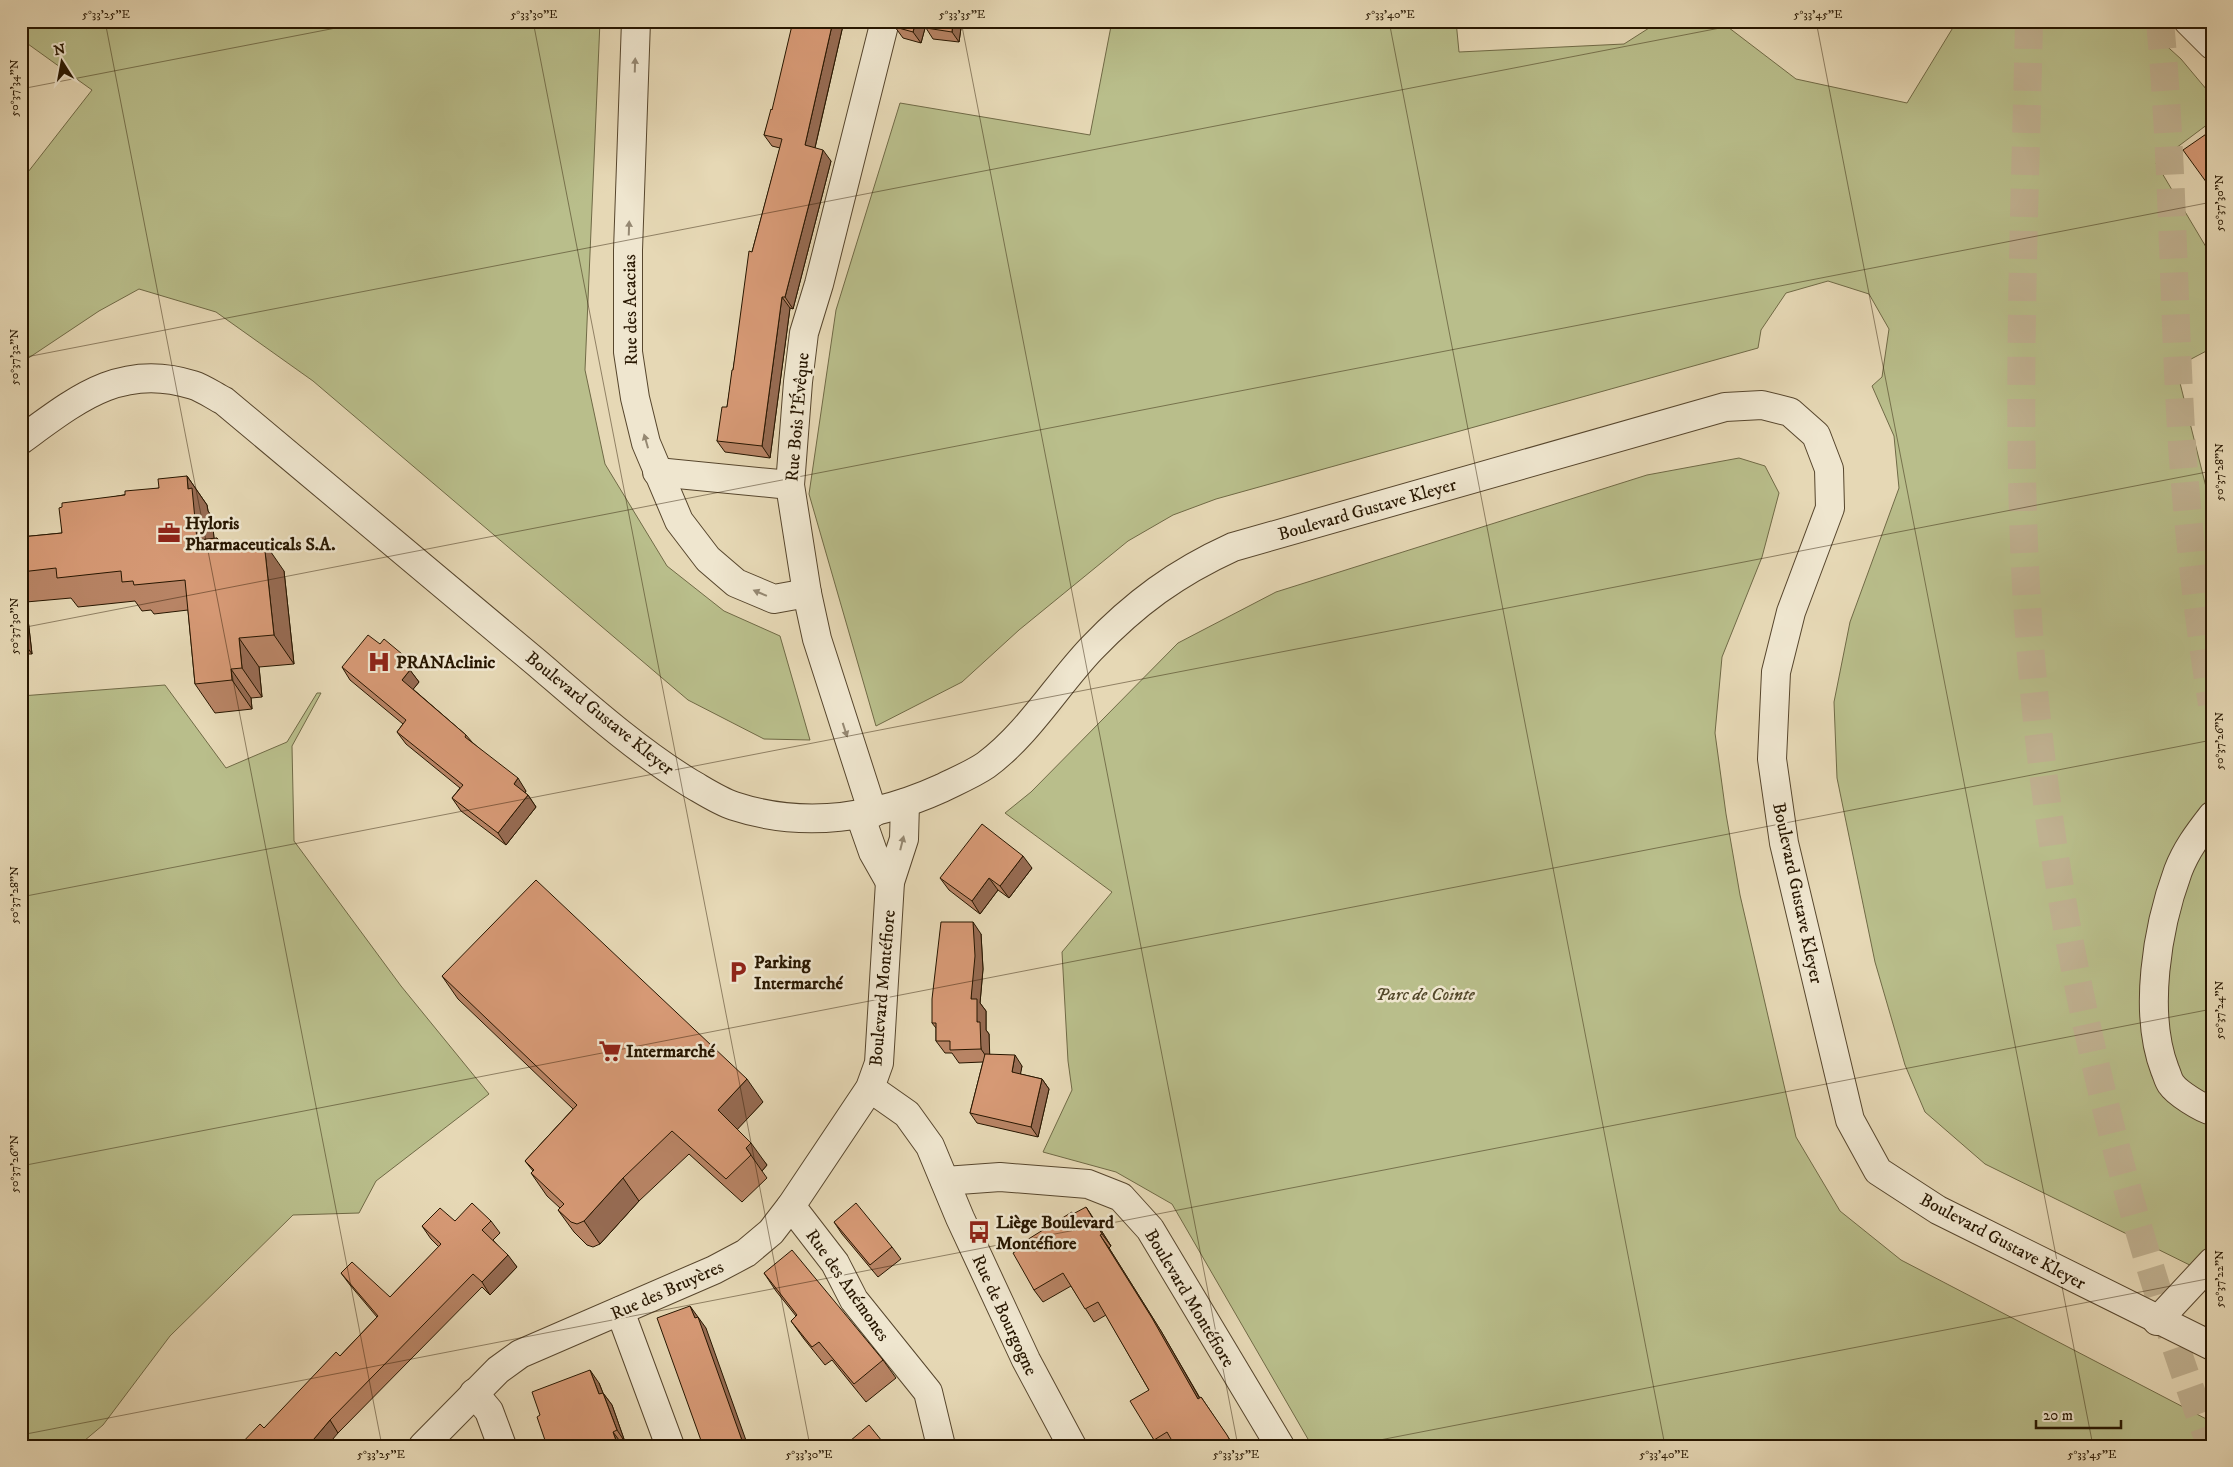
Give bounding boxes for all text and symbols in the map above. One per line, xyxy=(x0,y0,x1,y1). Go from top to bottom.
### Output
text: 5°33'25"E xyxy=(82,7,131,22)
text: 5°33'30"E xyxy=(510,7,558,22)
text: 5°33'35"E xyxy=(939,7,986,22)
text: 5°33'40"E xyxy=(1365,7,1415,22)
text: 5°33'45"E xyxy=(1793,7,1843,22)
north arrow xyxy=(38,38,88,88)
text: N xyxy=(52,40,68,60)
one-way arrow xyxy=(631,57,639,73)
text: 50°37'34"N xyxy=(7,59,22,117)
text: 50°37'30"N xyxy=(2212,174,2227,231)
one-way arrow xyxy=(625,219,633,235)
street label: Rue des Acacias xyxy=(619,254,643,366)
text: 50°37'32"N xyxy=(7,329,22,385)
street label: Rue Bois l'Évêque xyxy=(781,352,815,483)
one-way arrow xyxy=(642,433,650,448)
text: 50°37'28"N xyxy=(2212,443,2227,501)
street label: Boulevard Gustave Kleyer xyxy=(1275,474,1459,546)
place label: Hyloris Pharmaceuticals S.A. xyxy=(185,513,335,556)
office icon: Hyloris Pharmaceuticals S.A. xyxy=(156,520,182,546)
one-way arrow xyxy=(753,589,767,597)
text: 50°37'30"N xyxy=(7,597,22,654)
street label: Boulevard Gustave Kleyer xyxy=(521,647,678,781)
hospital icon: PRANAclinic xyxy=(366,649,392,675)
place label: PRANAclinic xyxy=(396,652,496,674)
text: 50°37'26"N xyxy=(2212,712,2227,770)
one-way arrow xyxy=(842,723,849,738)
street label: Boulevard Gustave Kleyer xyxy=(1767,801,1827,986)
one-way arrow xyxy=(898,836,906,851)
text: 50°37'28"N xyxy=(7,866,22,924)
street label: Boulevard Montéfiore xyxy=(865,909,901,1067)
place label: Parking Intermarché xyxy=(754,952,844,995)
parking icon: Parking Intermarché xyxy=(725,959,751,985)
text: 50°37'24"N xyxy=(2212,980,2227,1039)
park label: Parc de Cointe xyxy=(1375,984,1475,1006)
supermarket icon: Intermarché xyxy=(597,1038,623,1064)
place label: Intermarché xyxy=(626,1041,716,1063)
text: 50°37'26"N xyxy=(7,1135,22,1193)
street label: Boulevard Gustave Kleyer xyxy=(1916,1189,2089,1295)
place label: Liège Boulevard Montéfiore xyxy=(996,1212,1115,1255)
bus stop icon: Liège Boulevard Montéfiore xyxy=(966,1219,992,1245)
street label: Rue des Anémones xyxy=(800,1225,894,1346)
street label: Boulevard Montéfiore xyxy=(1139,1225,1239,1372)
text: 50°37'22"N xyxy=(2212,1250,2227,1308)
street label: Rue de Bourgogne xyxy=(966,1251,1042,1379)
street label: Rue des Bruyères xyxy=(608,1256,727,1326)
scale bar xyxy=(2036,1397,2120,1429)
text: 20 m xyxy=(2043,1406,2073,1425)
text: 5°33'25"E xyxy=(357,1447,406,1462)
text: 5°33'30"E xyxy=(785,1447,833,1462)
text: 5°33'35"E xyxy=(1213,1447,1260,1462)
text: 5°33'40"E xyxy=(1639,1447,1689,1462)
text: 5°33'45"E xyxy=(2067,1447,2117,1462)

